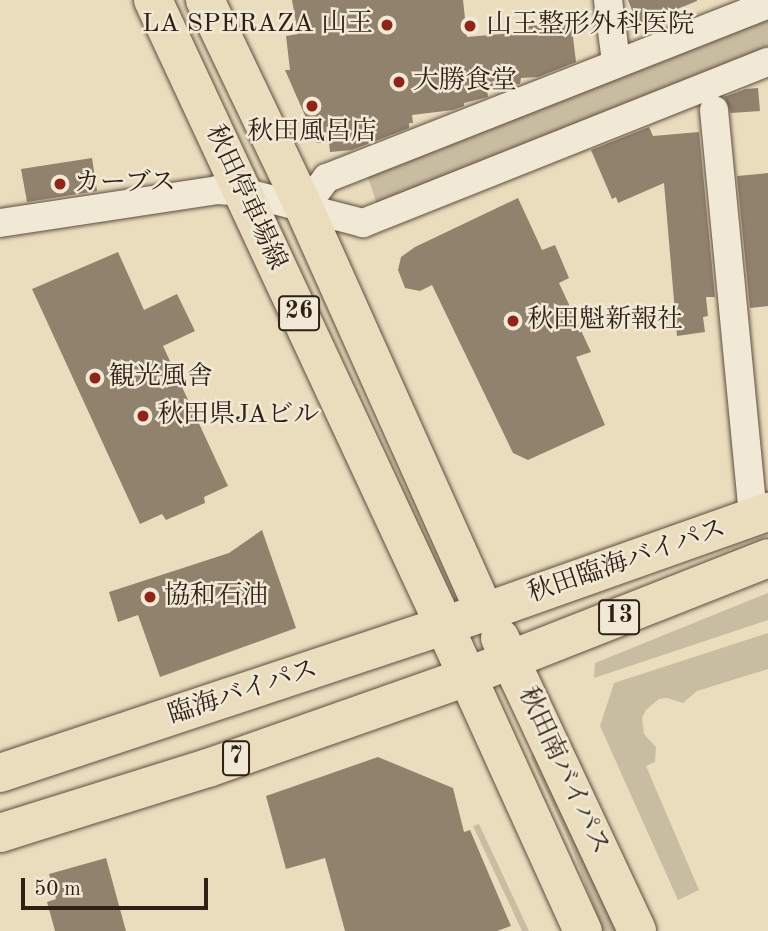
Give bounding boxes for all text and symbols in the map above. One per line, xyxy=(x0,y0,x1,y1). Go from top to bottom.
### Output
place label: LA SPERAZA 山王 xyxy=(142,9,373,41)
place label: 山王整形外科医院 xyxy=(486,10,694,42)
marker: 山王整形外科医院 xyxy=(460,16,480,36)
marker: LA SPERAZA 山王 xyxy=(379,17,395,33)
place label: 大勝食堂 xyxy=(413,66,517,98)
marker: 大勝食堂 xyxy=(391,74,407,90)
marker: 秋田風呂店 xyxy=(304,98,320,114)
place label: 秋田風呂店 xyxy=(247,117,377,149)
street label: 秋田停車場線 xyxy=(198,121,292,275)
place label: カーブス xyxy=(74,168,178,200)
marker: カーブス xyxy=(52,176,68,192)
road number: 26 xyxy=(278,292,320,334)
place label: 秋田魁新報社 xyxy=(527,305,683,337)
marker: 秋田魁新報社 xyxy=(505,313,521,329)
place label: 観光風舎 xyxy=(109,362,213,394)
marker: 観光風舎 xyxy=(87,370,103,386)
place label: 秋田県JAビル xyxy=(157,400,319,432)
marker: 秋田県JAビル xyxy=(135,408,151,424)
street label: 秋田臨海バイパス xyxy=(524,513,730,611)
place label: 協和石油 xyxy=(164,581,268,613)
marker: 協和石油 xyxy=(142,589,158,605)
road number: 13 xyxy=(598,596,640,638)
street label: 臨海バイパス xyxy=(164,654,322,732)
street label: 秋田南バイパス xyxy=(510,682,616,860)
road number: 7 xyxy=(222,738,250,778)
scale bar xyxy=(24,864,212,908)
text: 50 m xyxy=(34,879,81,900)

